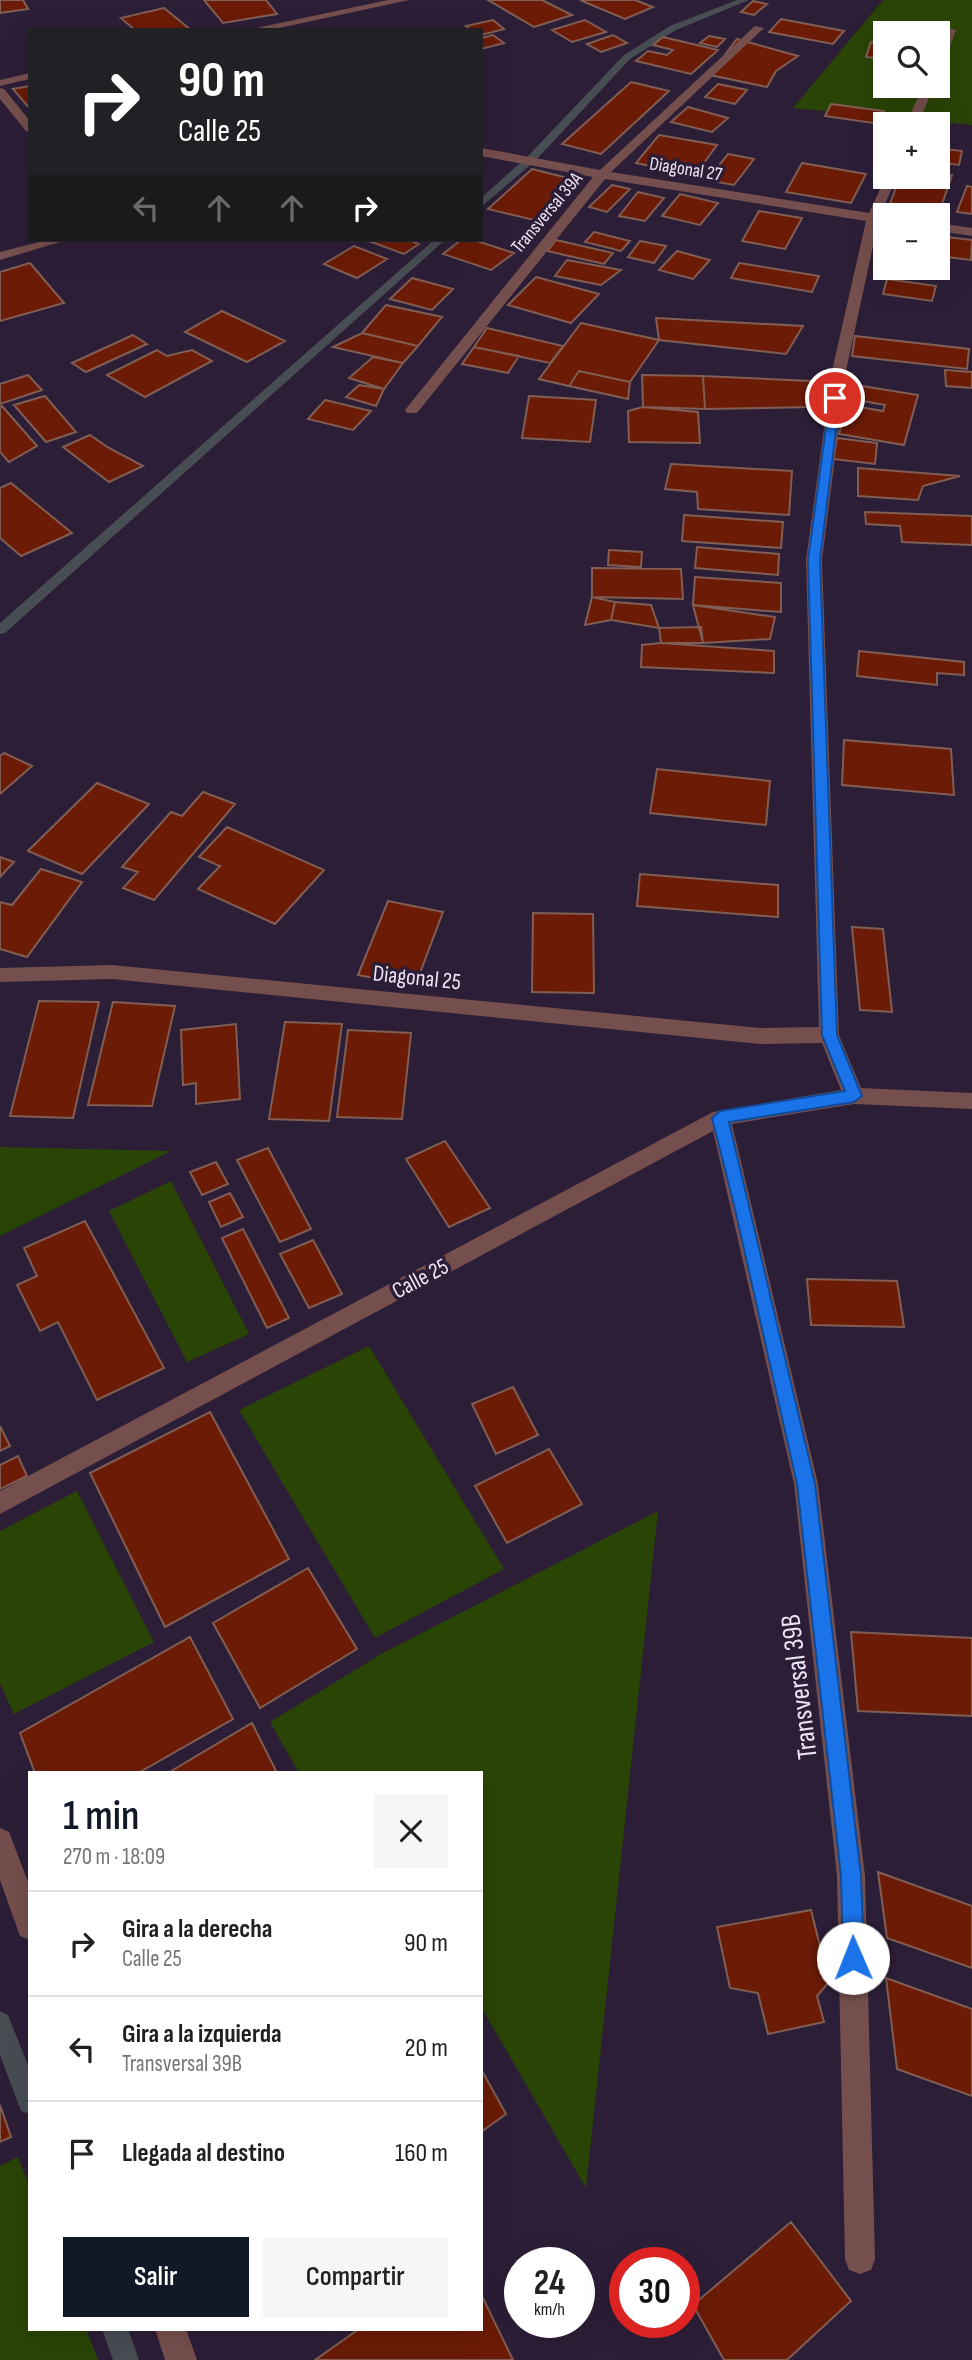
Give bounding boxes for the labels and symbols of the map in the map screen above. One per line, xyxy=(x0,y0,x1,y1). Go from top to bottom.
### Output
street label: Diagonal 27 xyxy=(648,152,724,187)
street label: Transversal 39A xyxy=(507,167,588,258)
pin xyxy=(805,368,865,428)
street label: Diagonal 25 xyxy=(371,959,462,997)
street label: Calle 25 xyxy=(388,1252,453,1305)
street label: Transversal 39B xyxy=(774,1612,825,1761)
position arrow xyxy=(816,1921,890,1995)
speed limit sign: 30 xyxy=(609,2247,700,2338)

